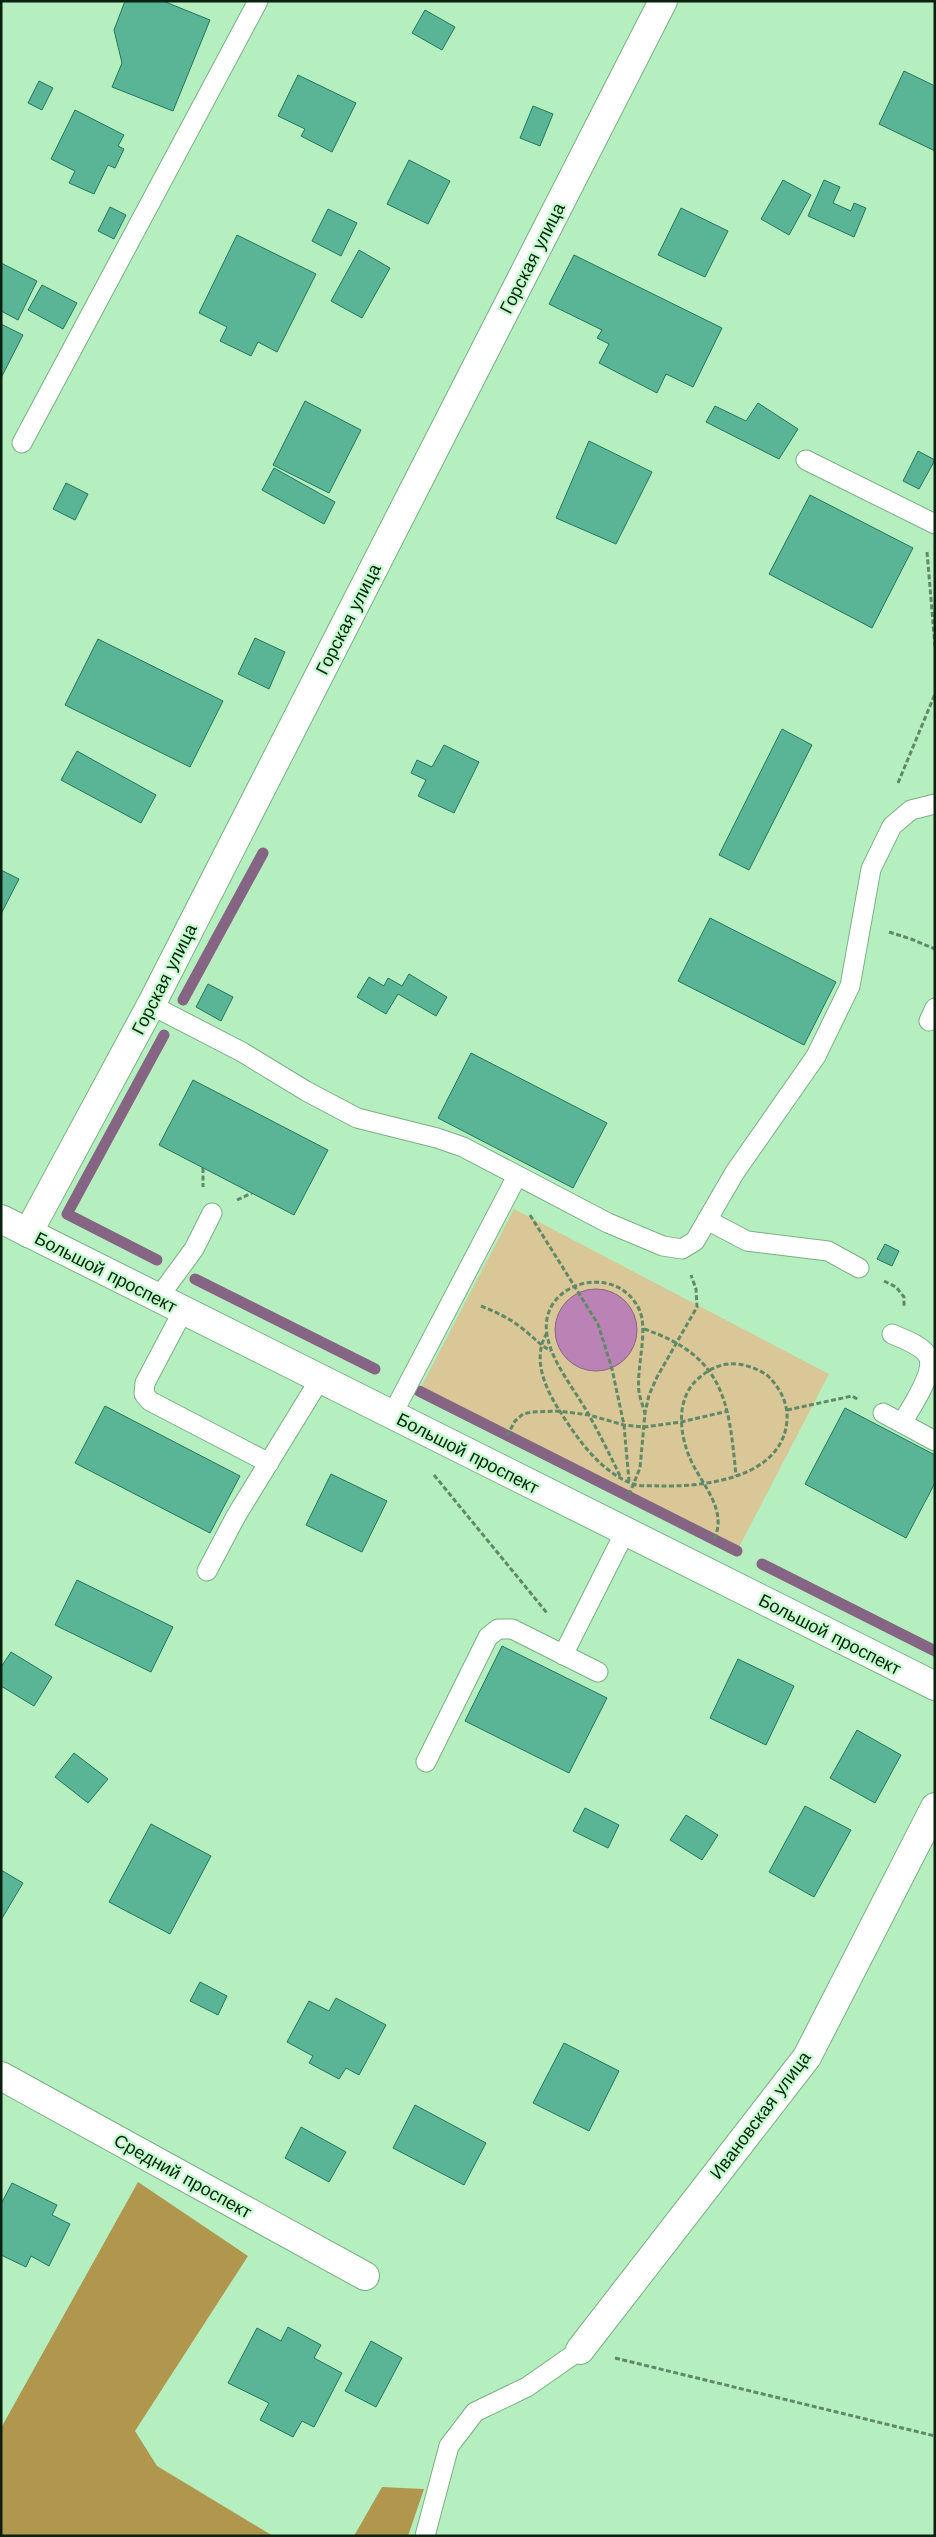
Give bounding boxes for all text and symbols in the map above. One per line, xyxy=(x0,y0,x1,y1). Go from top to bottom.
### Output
street label: Горская улица xyxy=(495,198,569,317)
street label: Горская улица xyxy=(311,559,385,678)
street label: Горская улица xyxy=(127,919,201,1038)
street label: Большой проспект xyxy=(31,1227,181,1317)
street label: Большой проспект xyxy=(393,1408,543,1498)
street label: Большой проспект xyxy=(755,1589,905,1679)
street label: Ивановская улица xyxy=(705,2046,815,2183)
street label: Средний проспект xyxy=(110,2129,256,2223)

